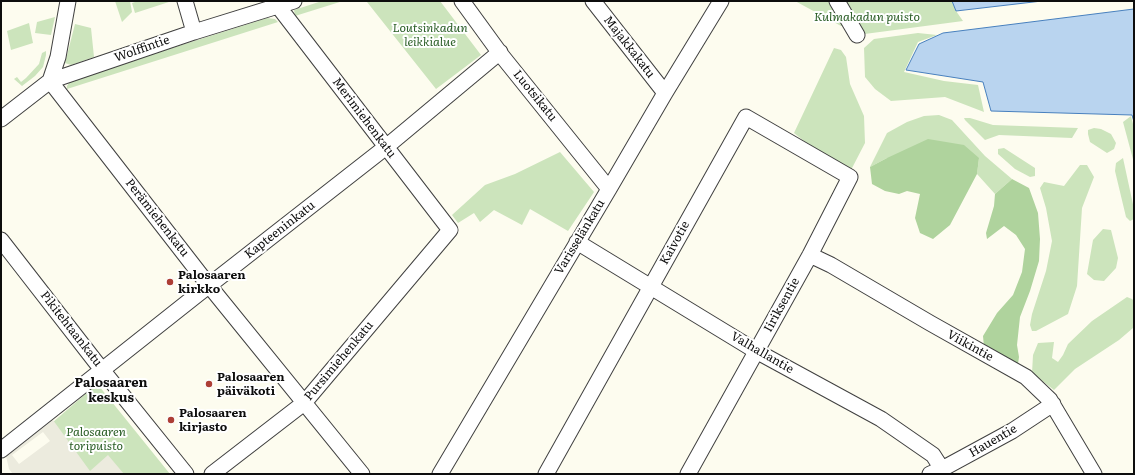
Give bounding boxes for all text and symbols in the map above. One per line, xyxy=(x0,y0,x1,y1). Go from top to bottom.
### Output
park label: Kulmakadun puisto xyxy=(814,10,920,24)
street label: Majakkakatu xyxy=(600,13,658,81)
park label: Loutsinkadun leikkialue xyxy=(392,21,468,49)
street label: Wolffintie xyxy=(113,33,171,65)
street label: Luotsikatu xyxy=(510,68,560,124)
street label: Merimiehenkatu xyxy=(329,75,399,161)
street label: Perämiehenkatu xyxy=(122,176,192,260)
street label: Varisselänkatu xyxy=(552,197,608,277)
street label: Kapteeninkatu xyxy=(242,198,318,262)
street label: Kaivotie xyxy=(657,219,693,267)
place label: Palosaaren kirkko xyxy=(178,268,245,296)
street label: Iiriksentie xyxy=(761,275,803,335)
marker: Palosaaren kirkko xyxy=(165,277,175,287)
street label: Pikitehtaankatu xyxy=(37,288,105,370)
street label: Pursimiehenkatu xyxy=(302,318,376,404)
street label: Viikintie xyxy=(944,327,996,365)
street label: Valhallantie xyxy=(728,329,796,377)
place label: Palosaaren päiväkoti xyxy=(217,370,284,398)
district label: Palosaaren keskus xyxy=(74,375,148,406)
marker: Palosaaren päiväkoti xyxy=(204,379,214,389)
place label: Palosaaren kirjasto xyxy=(179,406,246,434)
marker: Palosaaren kirjasto xyxy=(166,415,176,425)
street label: Hauentie xyxy=(967,422,1019,460)
park label: Palosaaren toripuisto xyxy=(66,425,126,453)

